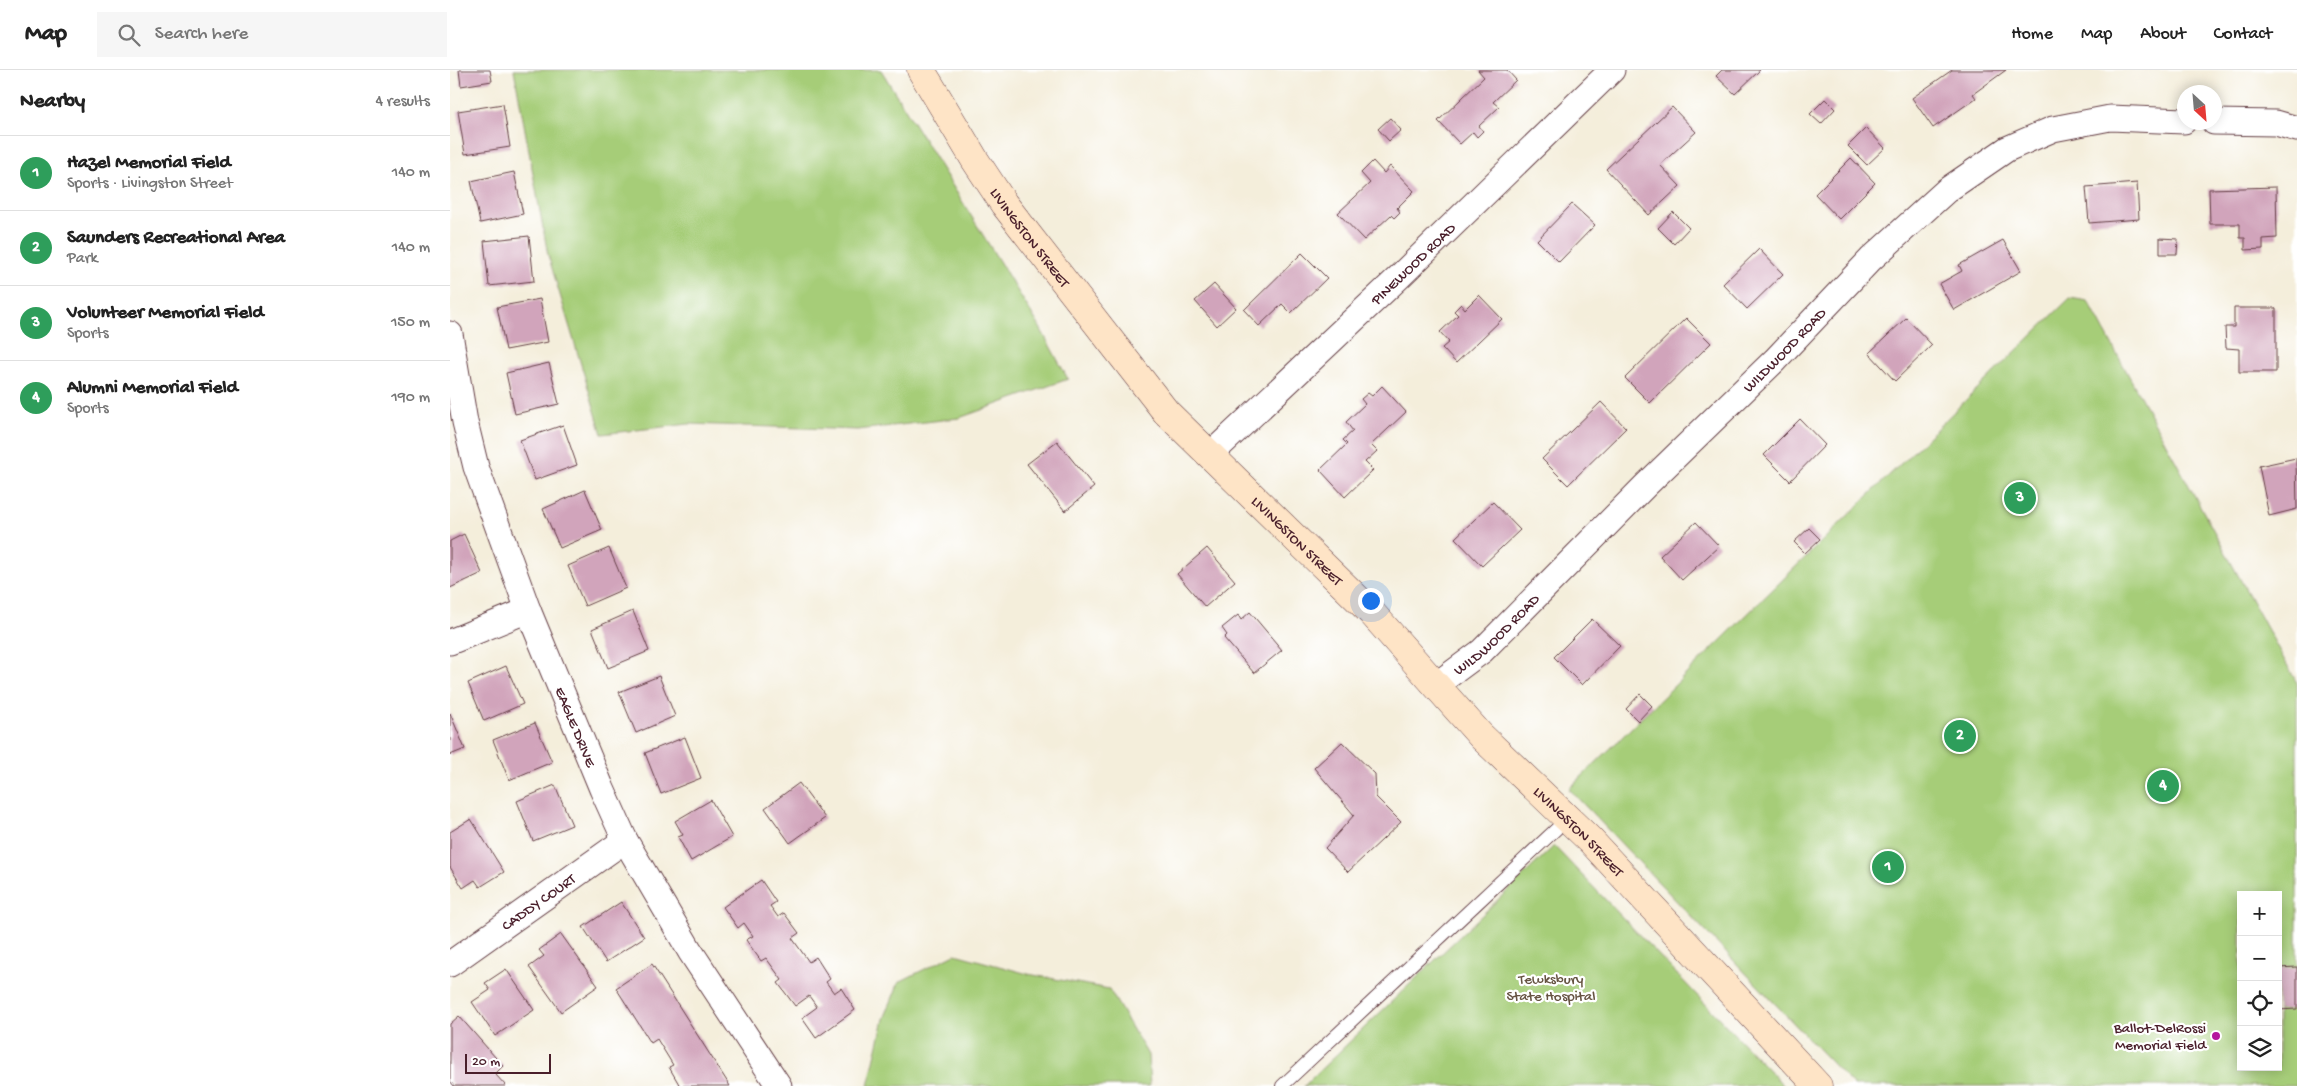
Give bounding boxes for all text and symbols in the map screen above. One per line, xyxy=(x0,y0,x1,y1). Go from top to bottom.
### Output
search box xyxy=(97,12,447,57)
text: Map xyxy=(25,20,67,49)
icon: search xyxy=(115,21,143,49)
text: Search here xyxy=(155,23,248,46)
text: Home xyxy=(2011,24,2053,45)
text: Map xyxy=(2081,24,2112,45)
text: About xyxy=(2140,24,2186,45)
text: Contact xyxy=(2214,24,2272,45)
north arrow xyxy=(2177,85,2222,130)
text: Nearby xyxy=(20,90,85,115)
text: 4 results xyxy=(375,93,430,112)
text: Hazel Memorial Field xyxy=(67,152,231,175)
text: 1 xyxy=(33,164,39,183)
text: 140 m xyxy=(392,164,430,183)
text: Sports · Livingston Street xyxy=(67,175,233,194)
street label: LIVINGSTON STREET xyxy=(985,185,1073,293)
street label: PINEWOOD ROAD xyxy=(1367,220,1460,310)
text: Saunders Recreational Area xyxy=(67,227,285,250)
text: 2 xyxy=(32,239,40,258)
text: 140 m xyxy=(392,239,430,258)
text: Park xyxy=(67,250,98,269)
text: Volunteer Memorial Field xyxy=(67,302,264,325)
street label: WILDWOOD ROAD xyxy=(1740,305,1831,397)
text: 3 xyxy=(32,314,40,333)
text: 150 m xyxy=(391,314,430,333)
text: Sports xyxy=(67,325,109,344)
text: Alumni Memorial Field xyxy=(67,377,238,400)
text: 4 xyxy=(32,389,40,408)
text: 190 m xyxy=(391,389,430,408)
text: Sports xyxy=(67,400,109,419)
pin: 3 xyxy=(2004,479,2036,517)
street label: LIVINGSTON STREET xyxy=(1247,493,1346,591)
your location xyxy=(1358,588,1384,614)
street label: WILDWOOD ROAD xyxy=(1451,591,1544,680)
street label: EAGLE DRIVE xyxy=(550,685,599,771)
pin: 2 xyxy=(1944,717,1976,755)
pin: 4 xyxy=(2147,767,2179,805)
street label: LIVINGSTON STREET xyxy=(1529,784,1627,882)
pin: 1 xyxy=(1872,848,1904,886)
street label: CADDY COURT xyxy=(499,870,581,936)
map controls xyxy=(2237,891,2282,1071)
button: + xyxy=(2237,891,2282,936)
button: − xyxy=(2237,936,2282,981)
park label: Tewksbury State Hospital xyxy=(1506,971,1596,1006)
button: locate xyxy=(2237,981,2282,1026)
place label: Ballot-DelRossi Memorial Field xyxy=(2113,1020,2207,1055)
button: layers xyxy=(2237,1026,2282,1071)
marker: Ballot-DelRossi Memorial Field xyxy=(2210,1030,2222,1042)
scale bar xyxy=(465,1051,551,1074)
text: 20 m xyxy=(472,1054,500,1071)

